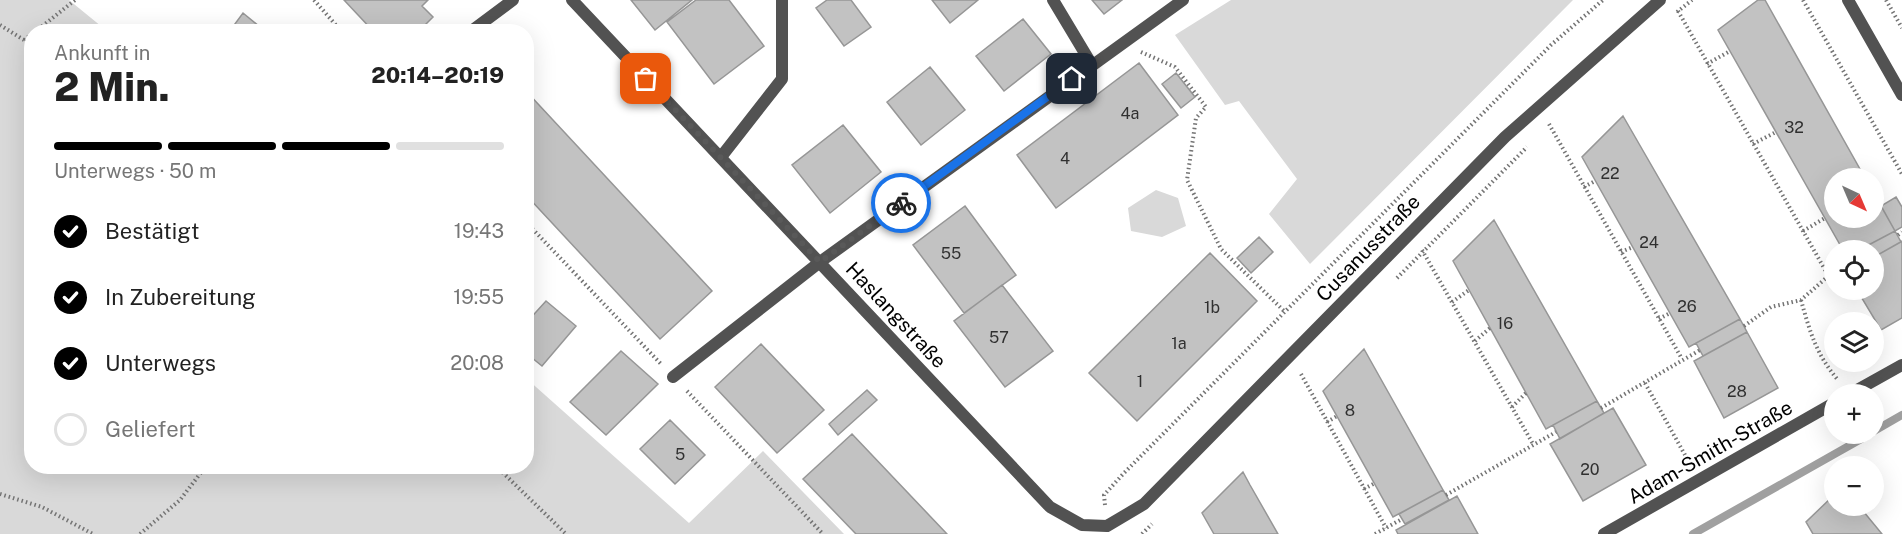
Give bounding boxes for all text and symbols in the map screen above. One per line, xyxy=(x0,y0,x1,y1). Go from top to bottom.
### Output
text: Ankunft in xyxy=(54,41,150,65)
pin xyxy=(620,53,671,104)
pin xyxy=(1046,53,1097,104)
text: 20:14–20:19 xyxy=(371,62,504,88)
icon: bag xyxy=(629,62,662,95)
icon: home xyxy=(1055,62,1088,95)
text: 2 Min. xyxy=(54,64,170,110)
house number: 4a xyxy=(1121,104,1139,123)
house number: 32 xyxy=(1784,118,1804,137)
house number: 4 xyxy=(1060,149,1070,168)
text: Unterwegs · 50 m xyxy=(54,159,216,183)
house number: 22 xyxy=(1600,164,1620,183)
north arrow xyxy=(1824,168,1884,228)
map controls xyxy=(1824,168,1884,516)
courier xyxy=(871,173,931,233)
icon: bike xyxy=(885,187,918,220)
street label: Cusanusstraße xyxy=(1311,190,1425,306)
icon: check xyxy=(54,215,87,248)
text: Bestätigt xyxy=(105,218,200,244)
text: 19:43 xyxy=(454,219,504,243)
house number: 24 xyxy=(1639,233,1659,252)
button: locate xyxy=(1824,240,1884,300)
house number: 55 xyxy=(941,244,961,263)
street label: Haslangstraße xyxy=(841,257,951,373)
icon: check xyxy=(54,281,87,314)
text: In Zubereitung xyxy=(105,284,256,310)
text: 19:55 xyxy=(453,285,504,309)
house number: 26 xyxy=(1677,297,1697,316)
house number: 1b xyxy=(1204,298,1220,317)
button: layers xyxy=(1824,312,1884,372)
house number: 16 xyxy=(1497,314,1513,333)
house number: 57 xyxy=(989,328,1009,347)
house number: 1a xyxy=(1171,334,1187,353)
icon: check xyxy=(54,347,87,380)
text: Unterwegs xyxy=(105,350,216,376)
text: 20:08 xyxy=(450,351,504,375)
house number: 1 xyxy=(1137,372,1143,391)
house number: 28 xyxy=(1727,382,1747,401)
button: + xyxy=(1824,384,1884,444)
street label: Adam-Smith-Straße xyxy=(1624,395,1796,509)
house number: 8 xyxy=(1345,401,1355,420)
text: Geliefert xyxy=(105,416,195,442)
house number: 5 xyxy=(675,445,685,464)
button: − xyxy=(1824,456,1884,516)
house number: 20 xyxy=(1580,460,1600,479)

